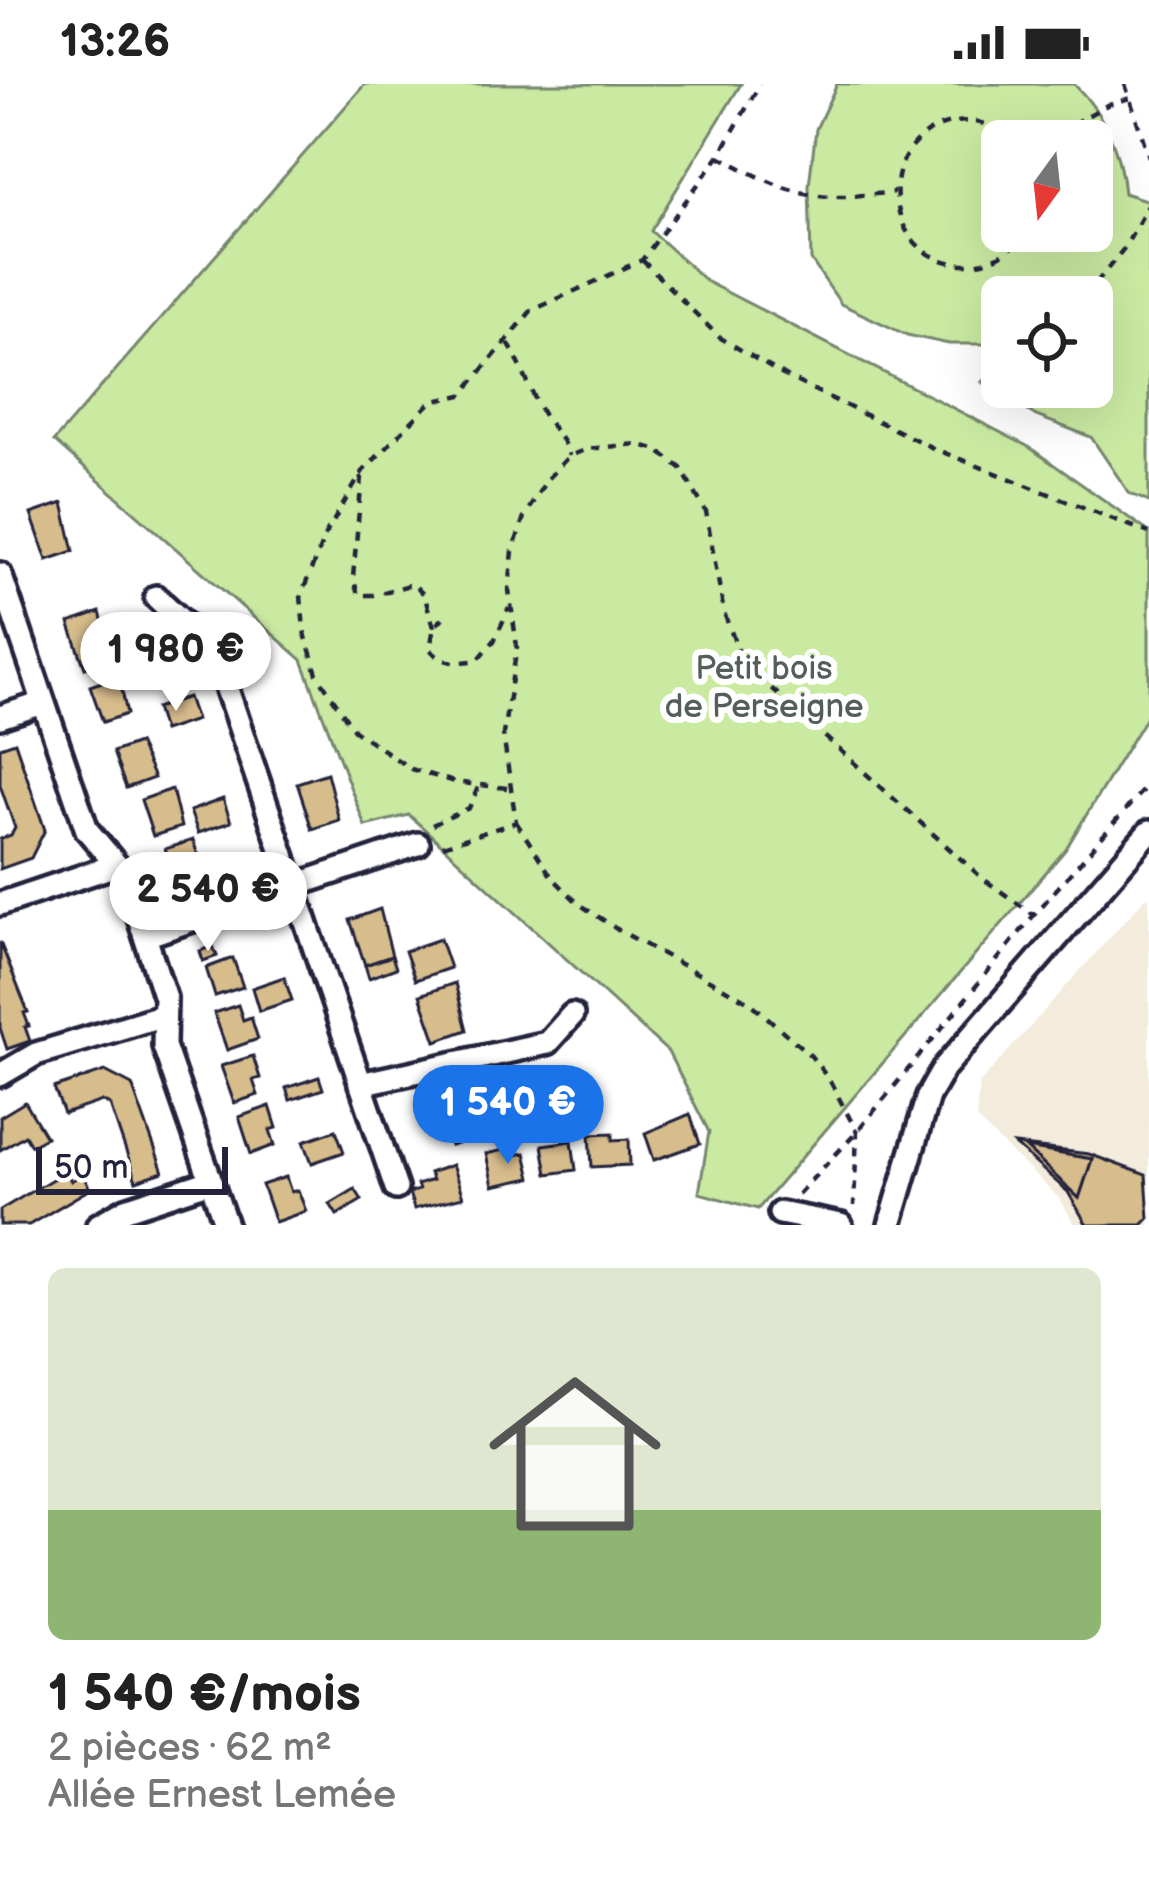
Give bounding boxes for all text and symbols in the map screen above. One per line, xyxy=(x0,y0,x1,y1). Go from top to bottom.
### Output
text: 13:26 xyxy=(60,15,170,70)
north arrow xyxy=(981,120,1113,252)
map controls xyxy=(981,120,1113,408)
button: locate xyxy=(981,276,1113,408)
pin: 1 980 € xyxy=(65,612,287,714)
text: 1 980 € xyxy=(107,627,245,674)
park label: Petit bois de Perseigne xyxy=(664,649,864,727)
pin: 2 540 € xyxy=(97,852,319,954)
text: 2 540 € xyxy=(136,867,280,914)
pin: 1 540 € xyxy=(397,1065,619,1167)
text: 1 540 € xyxy=(440,1080,576,1127)
scale bar xyxy=(36,1141,228,1194)
text: 50 m xyxy=(54,1148,129,1188)
icon: home xyxy=(467,1346,683,1562)
text: 1 540 €/mois xyxy=(48,1664,361,1725)
text: 2 pièces · 62 m² xyxy=(48,1725,332,1772)
text: Allée Ernest Lemée xyxy=(48,1772,396,1819)

